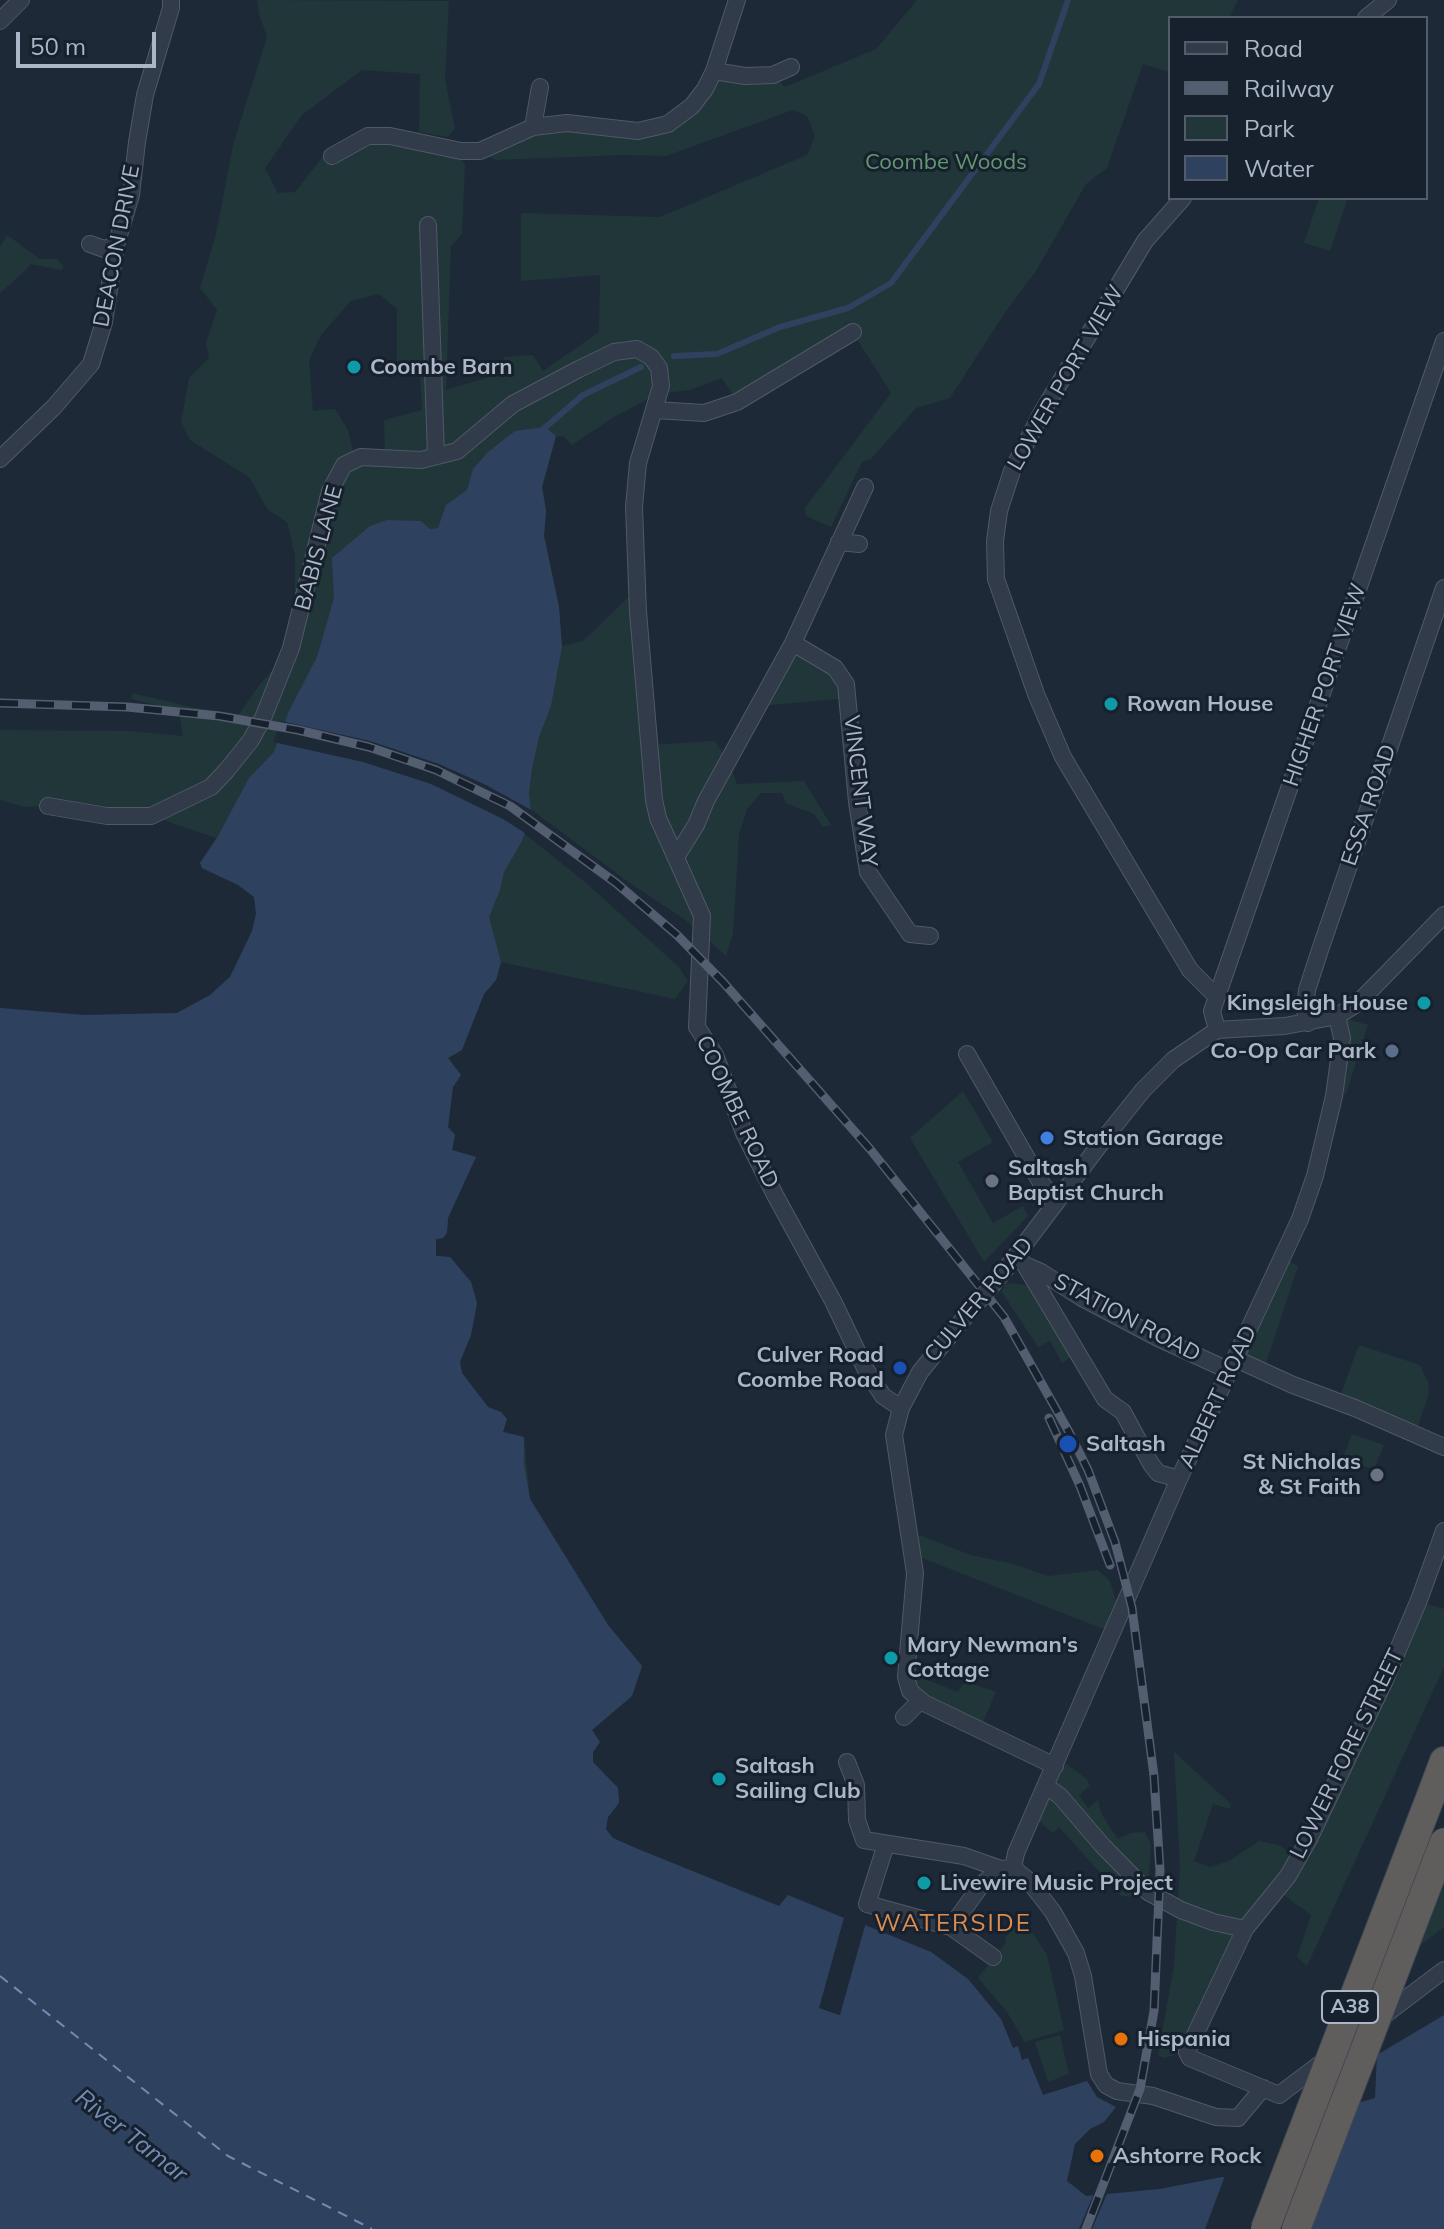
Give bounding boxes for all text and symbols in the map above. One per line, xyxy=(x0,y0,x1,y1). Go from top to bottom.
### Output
scale bar xyxy=(20,16,160,66)
legend xyxy=(1168,16,1428,200)
text: 50 m xyxy=(30,31,86,61)
text: Road xyxy=(1244,33,1303,63)
text: Railway xyxy=(1244,73,1334,103)
text: Park xyxy=(1244,113,1295,143)
park label: Coombe Woods xyxy=(865,149,1027,175)
text: Water xyxy=(1244,153,1314,183)
street label: DEACON DRIVE xyxy=(88,163,146,329)
street label: LOWER PORT VIEW xyxy=(1002,281,1130,475)
place label: Coombe Barn xyxy=(370,354,513,380)
marker: Coombe Barn xyxy=(345,358,363,376)
street label: BABIS LANE xyxy=(290,483,348,613)
street label: HIGHER PORT VIEW xyxy=(1278,580,1372,790)
place label: Rowan House xyxy=(1127,691,1273,717)
marker: Rowan House xyxy=(1102,695,1120,713)
street label: VINCENT WAY xyxy=(838,714,882,868)
street label: ESSA ROAD xyxy=(1336,741,1402,869)
place label: Kingsleigh House xyxy=(1227,990,1408,1016)
marker: Kingsleigh House xyxy=(1415,994,1433,1012)
street label: COOMBE ROAD xyxy=(690,1031,784,1193)
place label: Co-Op Car Park xyxy=(1210,1038,1376,1064)
marker: Co-Op Car Park xyxy=(1383,1042,1401,1060)
place label: Station Garage xyxy=(1063,1125,1223,1151)
marker: Station Garage xyxy=(1038,1129,1056,1147)
place label: Saltash Baptist Church xyxy=(1008,1155,1164,1206)
marker: Saltash Baptist Church xyxy=(983,1172,1001,1190)
street label: CULVER ROAD xyxy=(919,1232,1039,1368)
street label: STATION ROAD xyxy=(1049,1268,1205,1368)
street label: ALBERT ROAD xyxy=(1173,1321,1263,1473)
place label: Culver Road Coombe Road xyxy=(737,1342,884,1394)
marker: Culver Road Coombe Road xyxy=(891,1359,909,1377)
place label: Saltash xyxy=(1086,1431,1166,1457)
marker: Saltash xyxy=(1057,1433,1079,1455)
place label: St Nicholas & St Faith xyxy=(1242,1449,1361,1500)
marker: St Nicholas & St Faith xyxy=(1368,1466,1386,1484)
place label: Mary Newman's Cottage xyxy=(907,1632,1078,1684)
street label: LOWER FORE STREET xyxy=(1285,1645,1409,1863)
marker: Mary Newman's Cottage xyxy=(882,1649,900,1667)
place label: Saltash Sailing Club xyxy=(735,1753,861,1804)
marker: Saltash Sailing Club xyxy=(710,1770,728,1788)
place label: Livewire Music Project xyxy=(940,1870,1173,1896)
marker: Livewire Music Project xyxy=(915,1874,933,1892)
district label: WATERSIDE xyxy=(874,1910,1032,1938)
road number: A38 xyxy=(1322,1991,1378,2023)
place label: Hispania xyxy=(1137,2026,1231,2052)
marker: Hispania xyxy=(1112,2030,1130,2048)
water label: River Tamar xyxy=(69,2083,193,2189)
place label: Ashtorre Rock xyxy=(1113,2143,1261,2169)
marker: Ashtorre Rock xyxy=(1088,2147,1106,2165)

